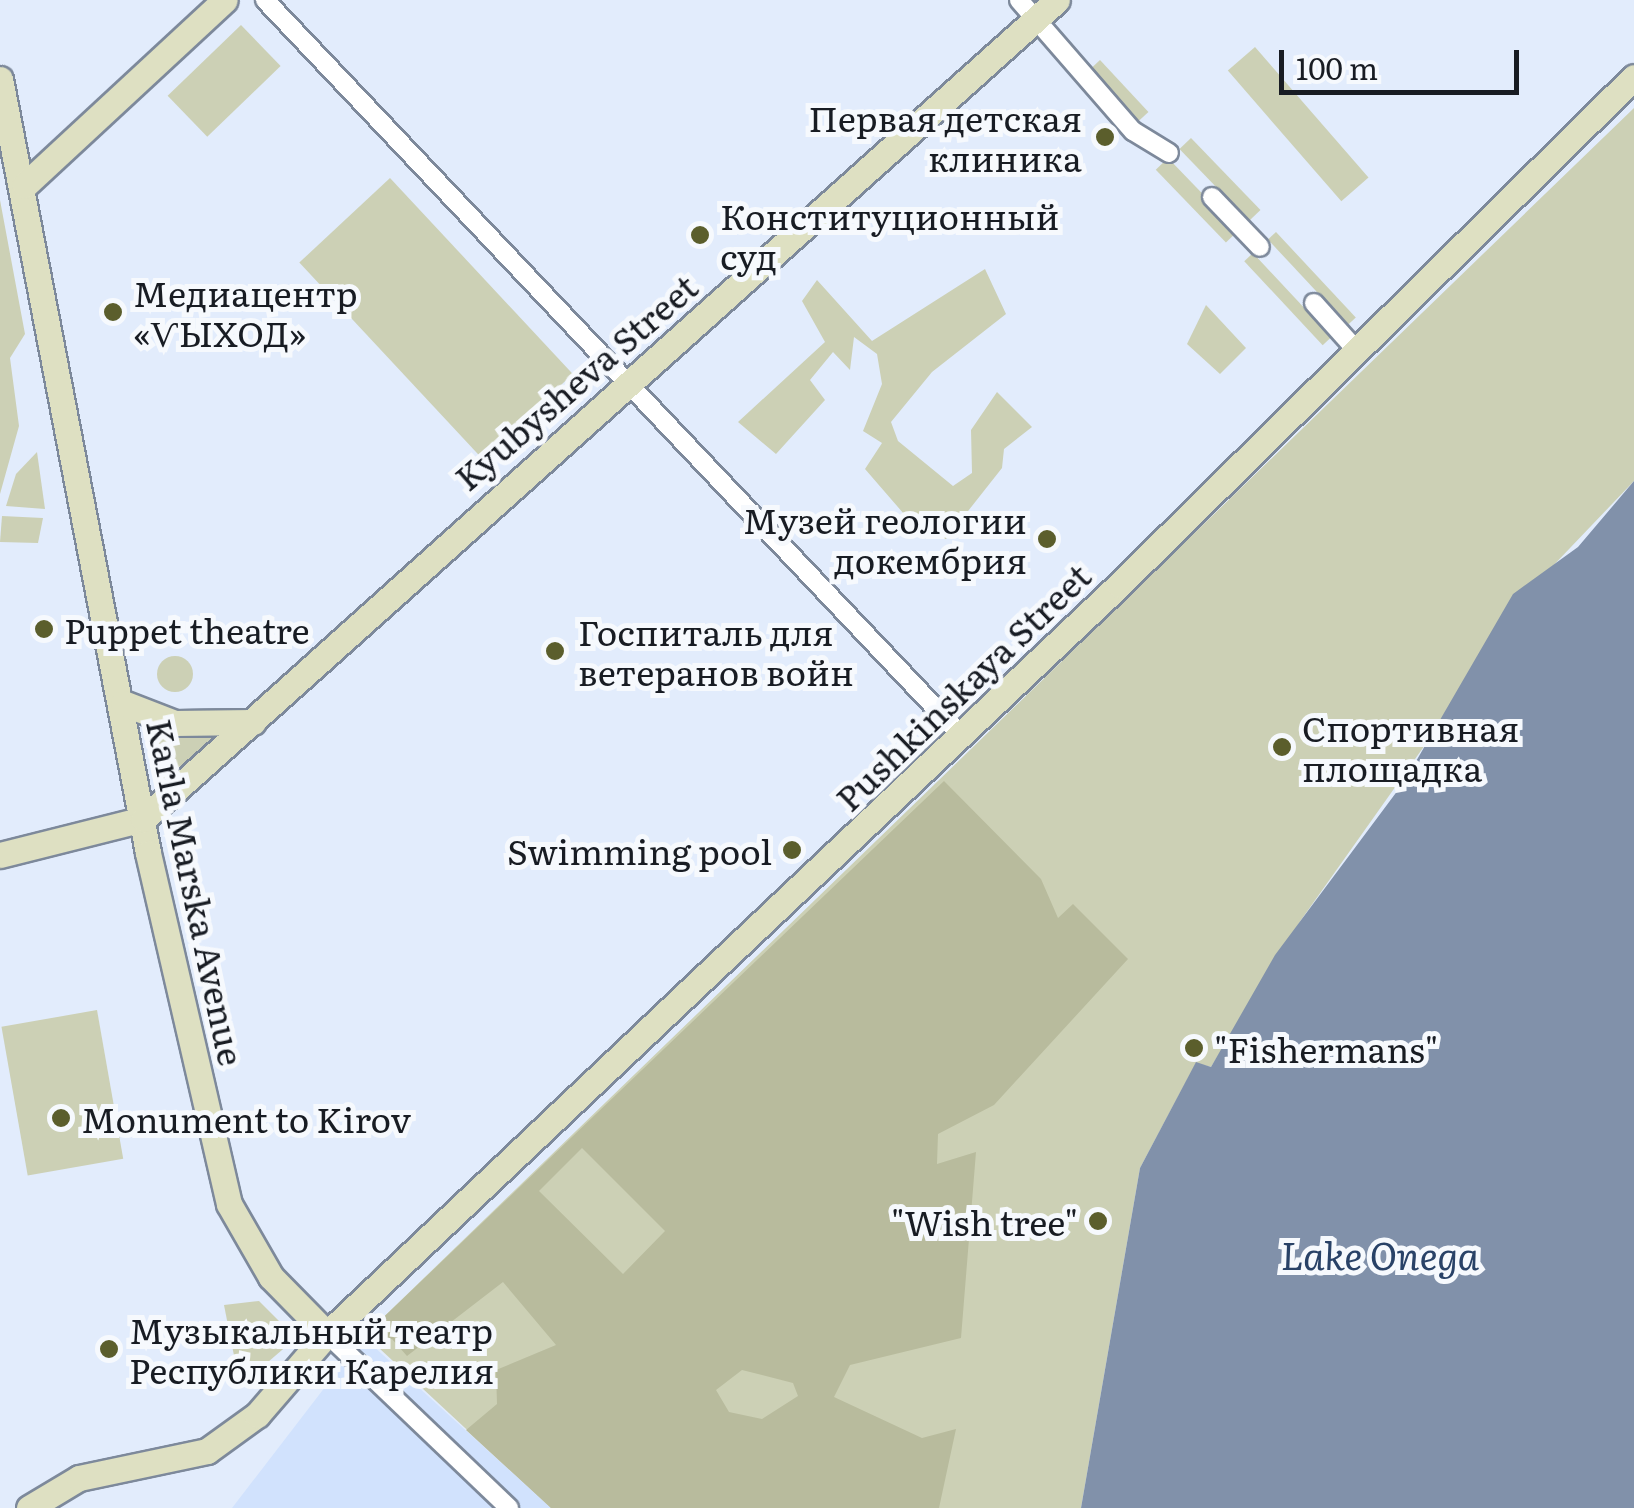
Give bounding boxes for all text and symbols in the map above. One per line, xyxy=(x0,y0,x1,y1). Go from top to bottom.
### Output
scale bar xyxy=(1284,30,1524,92)
text: 100 m xyxy=(1296,45,1378,89)
place label: Первая детская клиника xyxy=(808,96,1082,178)
marker: Первая детская клиника xyxy=(1092,124,1118,150)
place label: Конституционный суд xyxy=(720,194,1059,276)
marker: Конституционный суд xyxy=(689,224,711,246)
street label: Kyubysheva Street xyxy=(445,264,705,498)
place label: Медиацентр «ѴЫХОД» xyxy=(133,271,358,353)
marker: Медиацентр «ѴЫХОД» xyxy=(102,301,124,323)
place label: Музей геологии докембрия xyxy=(743,498,1027,580)
marker: Музей геологии докембрия xyxy=(1036,528,1058,550)
street label: Pushkinskaya Street xyxy=(826,554,1098,818)
place label: Puppet theatre xyxy=(64,608,310,650)
place label: Госпиталь для ветеранов войн xyxy=(578,610,854,692)
marker: Puppet theatre xyxy=(33,618,55,640)
marker: Госпиталь для ветеранов войн xyxy=(542,638,568,664)
place label: Спортивная площадка xyxy=(1302,706,1519,788)
street label: Karla Marska Avenue xyxy=(140,715,254,1069)
marker: Спортивная площадка xyxy=(1271,736,1293,758)
place label: Swimming pool xyxy=(507,829,772,871)
marker: Swimming pool xyxy=(781,839,803,861)
place label: "Fishermans" xyxy=(1214,1027,1438,1069)
marker: "Fishermans" xyxy=(1183,1037,1205,1059)
place label: Monument to Kirov xyxy=(81,1097,411,1139)
marker: Monument to Kirov xyxy=(50,1107,72,1129)
place label: "Wish tree" xyxy=(891,1200,1078,1242)
marker: "Wish tree" xyxy=(1087,1210,1109,1232)
water label: Lake Onega xyxy=(1281,1231,1479,1277)
place label: Музыкальный театр Республики Карелия xyxy=(129,1308,494,1390)
marker: Музыкальный театр Республики Карелия xyxy=(98,1338,120,1360)

